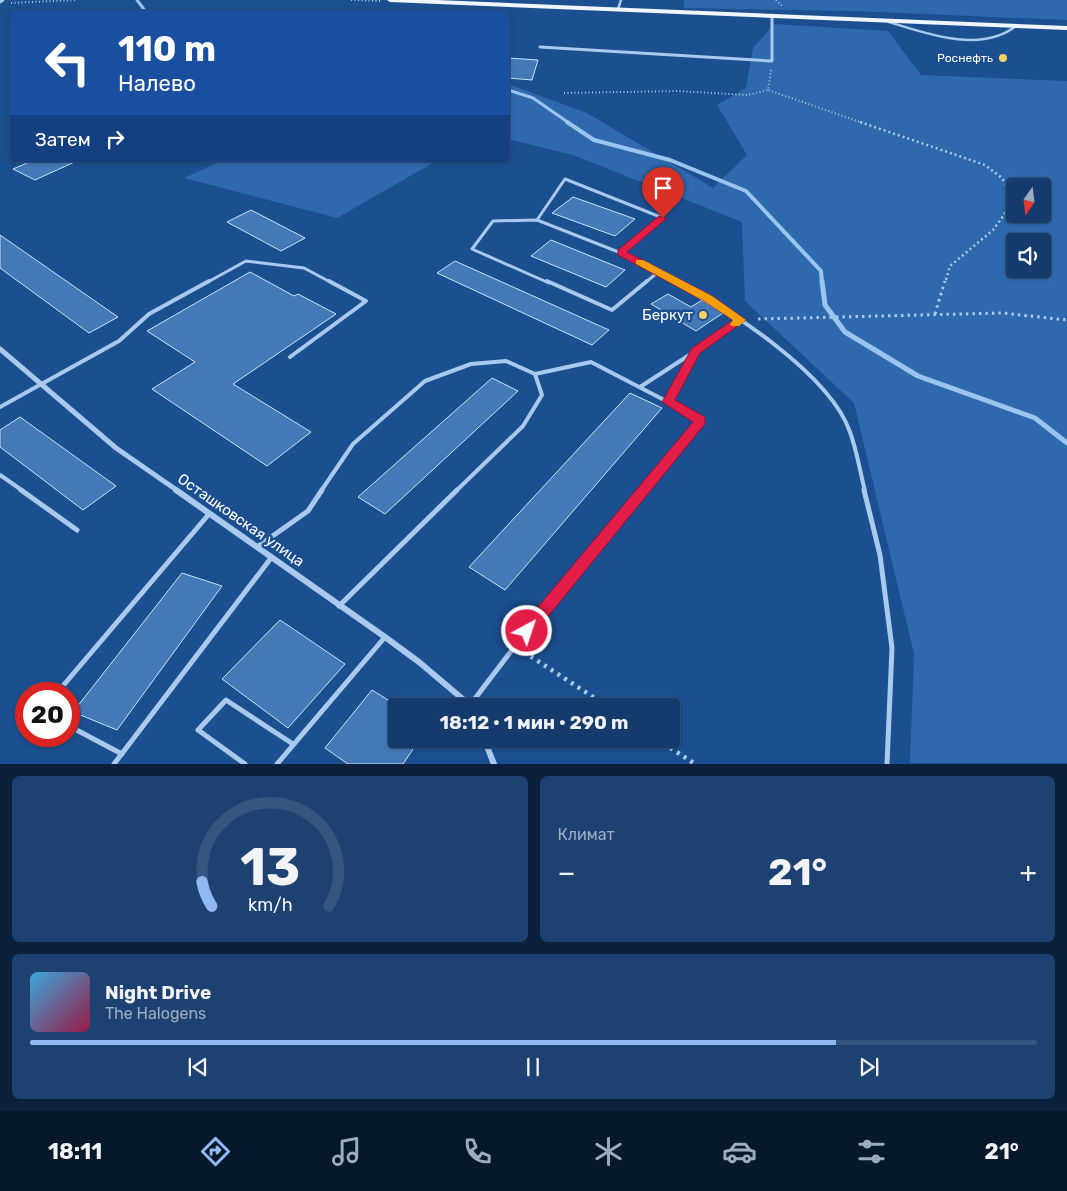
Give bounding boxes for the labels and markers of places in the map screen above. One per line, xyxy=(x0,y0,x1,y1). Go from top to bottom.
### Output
place label: Роснефть xyxy=(937,51,993,65)
marker: Роснефть xyxy=(997,52,1009,64)
pin xyxy=(642,167,684,218)
place label: Беркут xyxy=(642,306,693,324)
marker: Беркут xyxy=(697,309,709,321)

